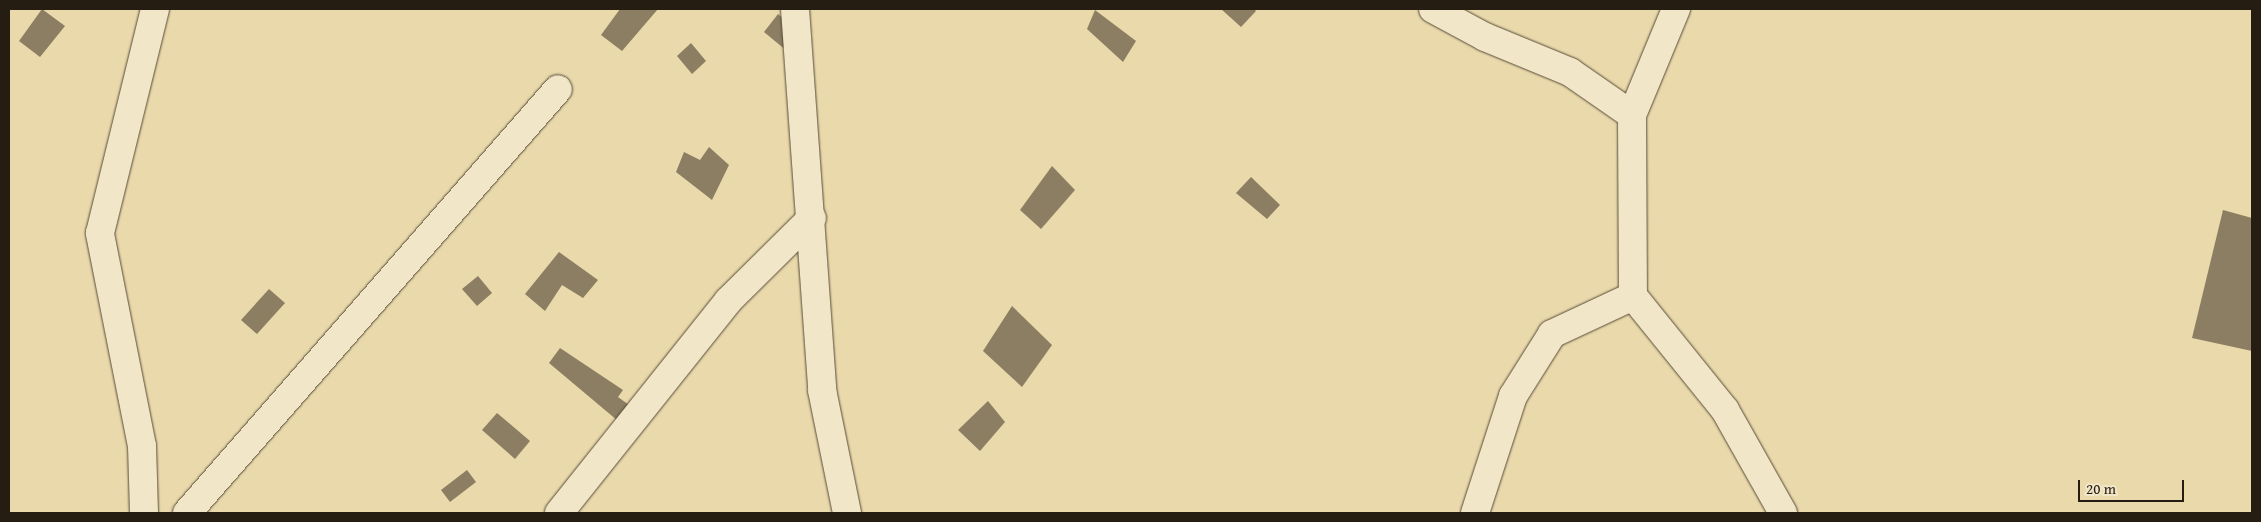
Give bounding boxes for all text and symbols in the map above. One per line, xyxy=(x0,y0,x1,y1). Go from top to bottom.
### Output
scale bar xyxy=(2081,470,2187,502)
text: 20 m xyxy=(2086,478,2116,499)

